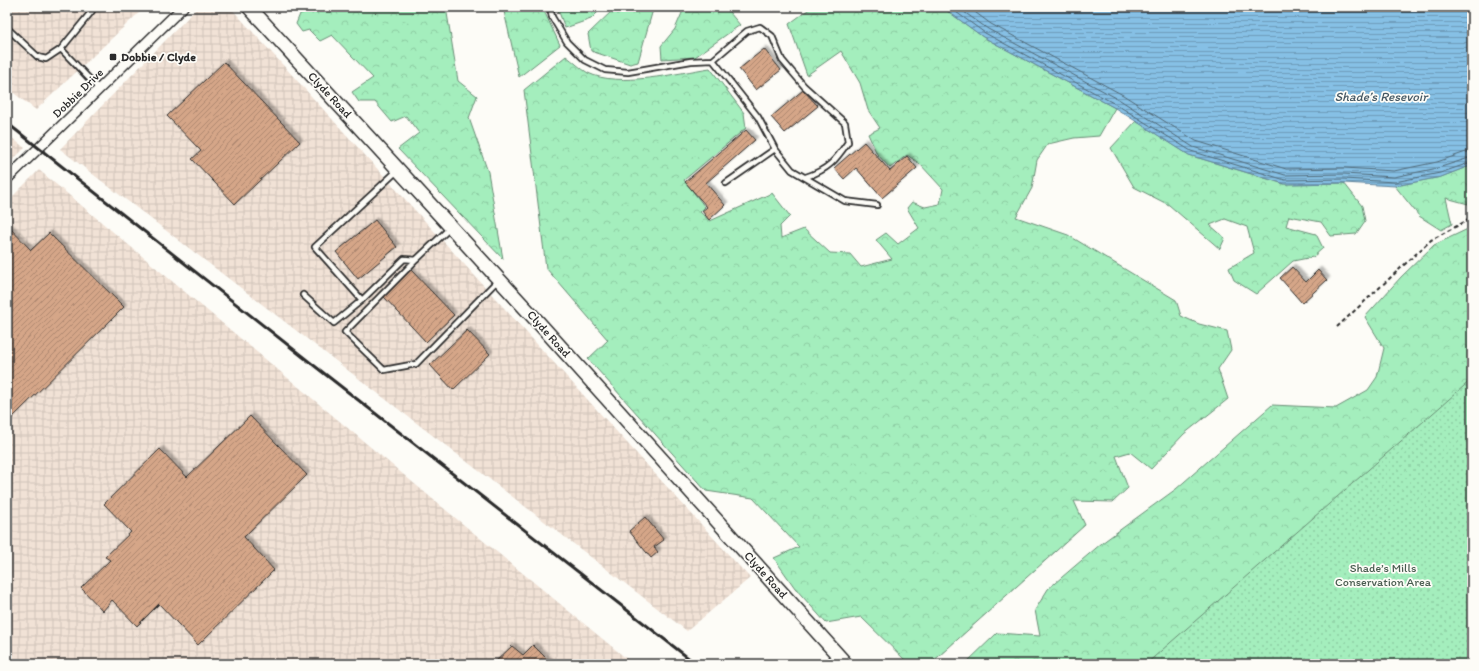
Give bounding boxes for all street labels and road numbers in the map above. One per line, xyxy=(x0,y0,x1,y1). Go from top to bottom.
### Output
street label: Dobbie Drive xyxy=(50,65,107,121)
street label: Clyde Road xyxy=(305,69,355,121)
street label: Clyde Road xyxy=(524,308,574,361)
street label: Clyde Road xyxy=(741,549,791,602)

